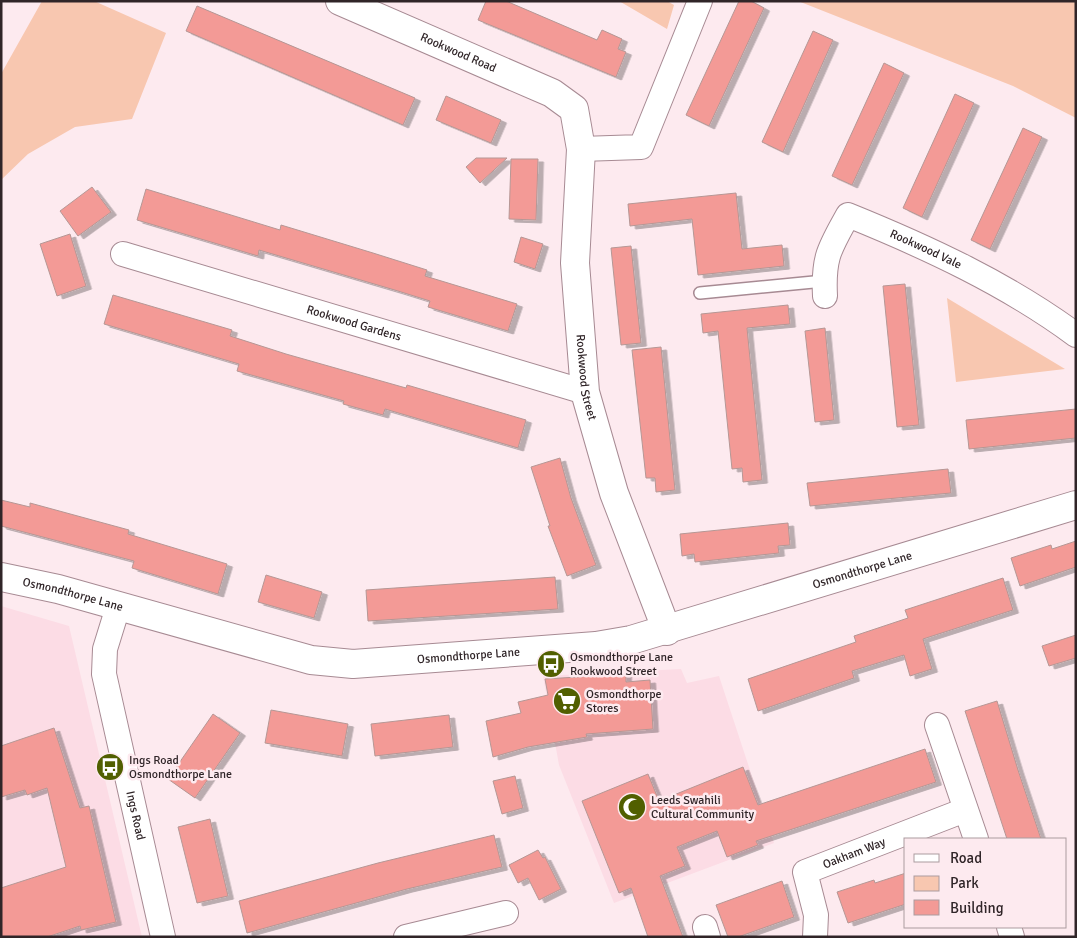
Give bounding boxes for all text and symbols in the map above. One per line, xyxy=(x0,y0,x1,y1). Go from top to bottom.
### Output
street label: Rookwood Road xyxy=(418,29,499,75)
street label: Rookwood Vale xyxy=(888,226,964,272)
street label: Rookwood Gardens xyxy=(305,302,403,344)
street label: Rookwood Street xyxy=(573,334,600,422)
street label: Osmondthorpe Lane xyxy=(811,548,914,592)
street label: Osmondthorpe Lane xyxy=(21,574,125,614)
street label: Osmondthorpe Lane xyxy=(416,644,520,667)
bus stop icon: Osmondthorpe Lane Rookwood Street xyxy=(536,649,566,679)
place label: Osmondthorpe Lane Rookwood Street xyxy=(570,650,673,679)
supermarket icon: Osmondthorpe Stores xyxy=(552,686,582,716)
place label: Osmondthorpe Stores xyxy=(586,687,662,716)
bus stop icon: Ings Road Osmondthorpe Lane xyxy=(95,752,125,782)
place label: Ings Road Osmondthorpe Lane xyxy=(129,753,232,782)
street label: Ings Road xyxy=(123,789,149,842)
mosque icon: Leeds Swahili Cultural Community xyxy=(617,792,647,822)
place label: Leeds Swahili Cultural Community xyxy=(651,793,754,822)
street label: Oakham Way xyxy=(821,834,888,872)
legend xyxy=(904,838,1067,928)
text: Road xyxy=(950,849,982,867)
text: Park xyxy=(950,874,979,892)
text: Building xyxy=(950,899,1004,917)

